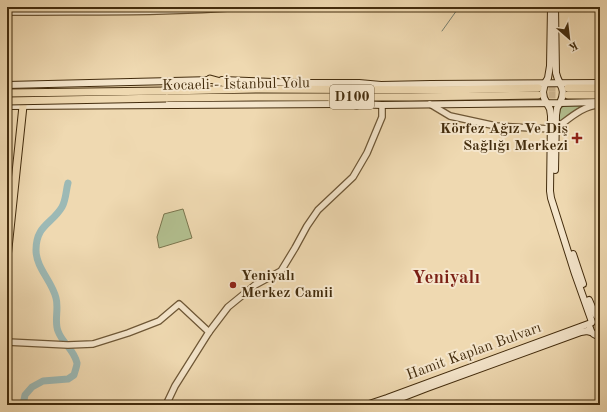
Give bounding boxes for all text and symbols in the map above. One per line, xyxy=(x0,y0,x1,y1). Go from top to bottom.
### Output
north arrow xyxy=(549,18,589,58)
text: K xyxy=(566,39,579,53)
street label: Kocaeli - İstanbul Yolu xyxy=(162,73,310,94)
road number: D100 xyxy=(330,85,374,109)
place label: Körfez Ağız Ve Diş Sağlığı Merkezi xyxy=(440,122,568,154)
marker: Körfez Ağız Ve Diş Sağlığı Merkezi xyxy=(571,132,583,144)
place label: Yeniyalı Merkez Camii xyxy=(241,269,333,301)
district label: Yeniyalı xyxy=(412,269,480,288)
marker: Yeniyalı Merkez Camii xyxy=(228,280,238,290)
street label: Hamit Kaplan Bulvarı xyxy=(405,321,543,383)

